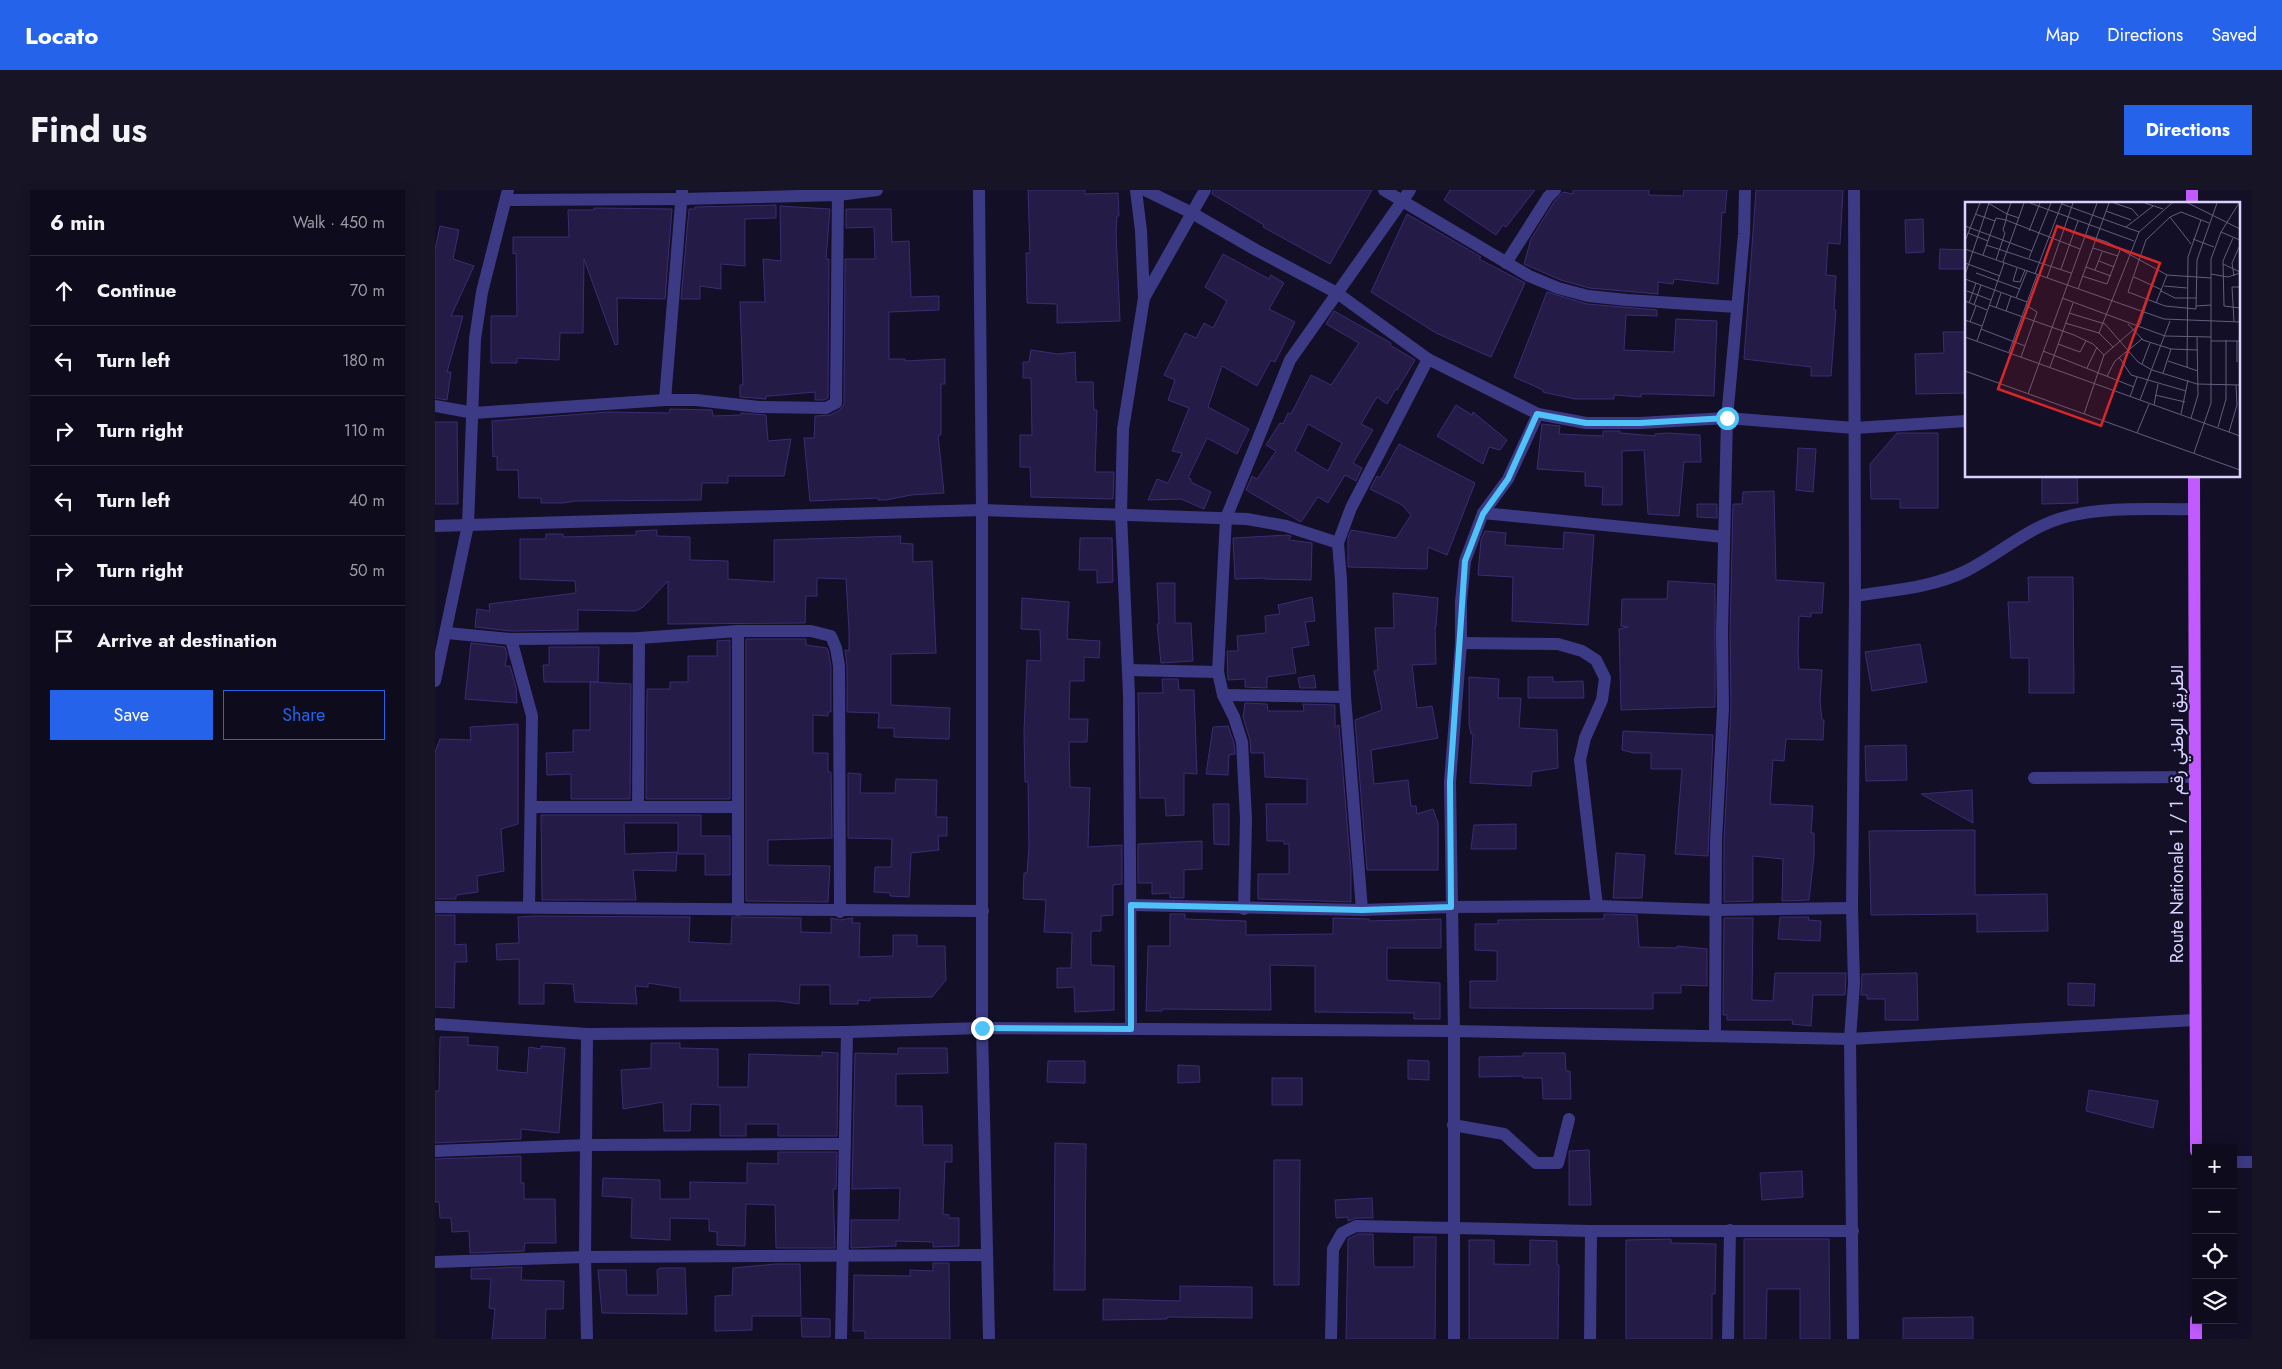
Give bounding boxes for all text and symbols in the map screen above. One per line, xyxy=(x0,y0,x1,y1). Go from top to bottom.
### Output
text: Locato xyxy=(25,18,98,53)
text: Map xyxy=(2046,22,2079,48)
text: Directions xyxy=(2107,22,2183,48)
text: Saved xyxy=(2211,22,2257,48)
text: Find us xyxy=(30,105,147,155)
button: Directions xyxy=(2124,105,2252,155)
inset map xyxy=(1965,202,2239,478)
text: 6 min xyxy=(50,208,105,238)
text: Walk · 450 m xyxy=(293,211,385,234)
icon: ahead xyxy=(50,277,78,305)
text: Continue xyxy=(97,277,176,304)
text: 70 m xyxy=(350,279,385,302)
icon: left xyxy=(50,347,78,375)
text: Turn left xyxy=(97,347,170,374)
text: 180 m xyxy=(342,349,385,372)
route start xyxy=(1716,407,1739,430)
icon: right xyxy=(50,417,78,445)
text: Turn right xyxy=(97,417,183,444)
text: 110 m xyxy=(344,419,385,442)
icon: left xyxy=(50,487,78,515)
text: Turn left xyxy=(97,487,170,514)
text: 40 m xyxy=(349,489,385,512)
icon: right xyxy=(50,557,78,585)
text: Turn right xyxy=(97,557,183,584)
text: 50 m xyxy=(349,559,385,582)
icon: arrive xyxy=(50,627,78,655)
text: Arrive at destination xyxy=(97,627,277,654)
street label: Route Nationale 1 / الطريق الوطني رقم 1 xyxy=(2164,665,2192,963)
button: Save xyxy=(50,690,213,740)
button: Share xyxy=(223,690,385,740)
route end xyxy=(971,1017,994,1040)
map controls xyxy=(2192,1144,2237,1324)
button: + xyxy=(2192,1144,2237,1189)
button: − xyxy=(2192,1189,2237,1234)
button: locate xyxy=(2192,1234,2237,1279)
button: layers xyxy=(2192,1279,2237,1324)

